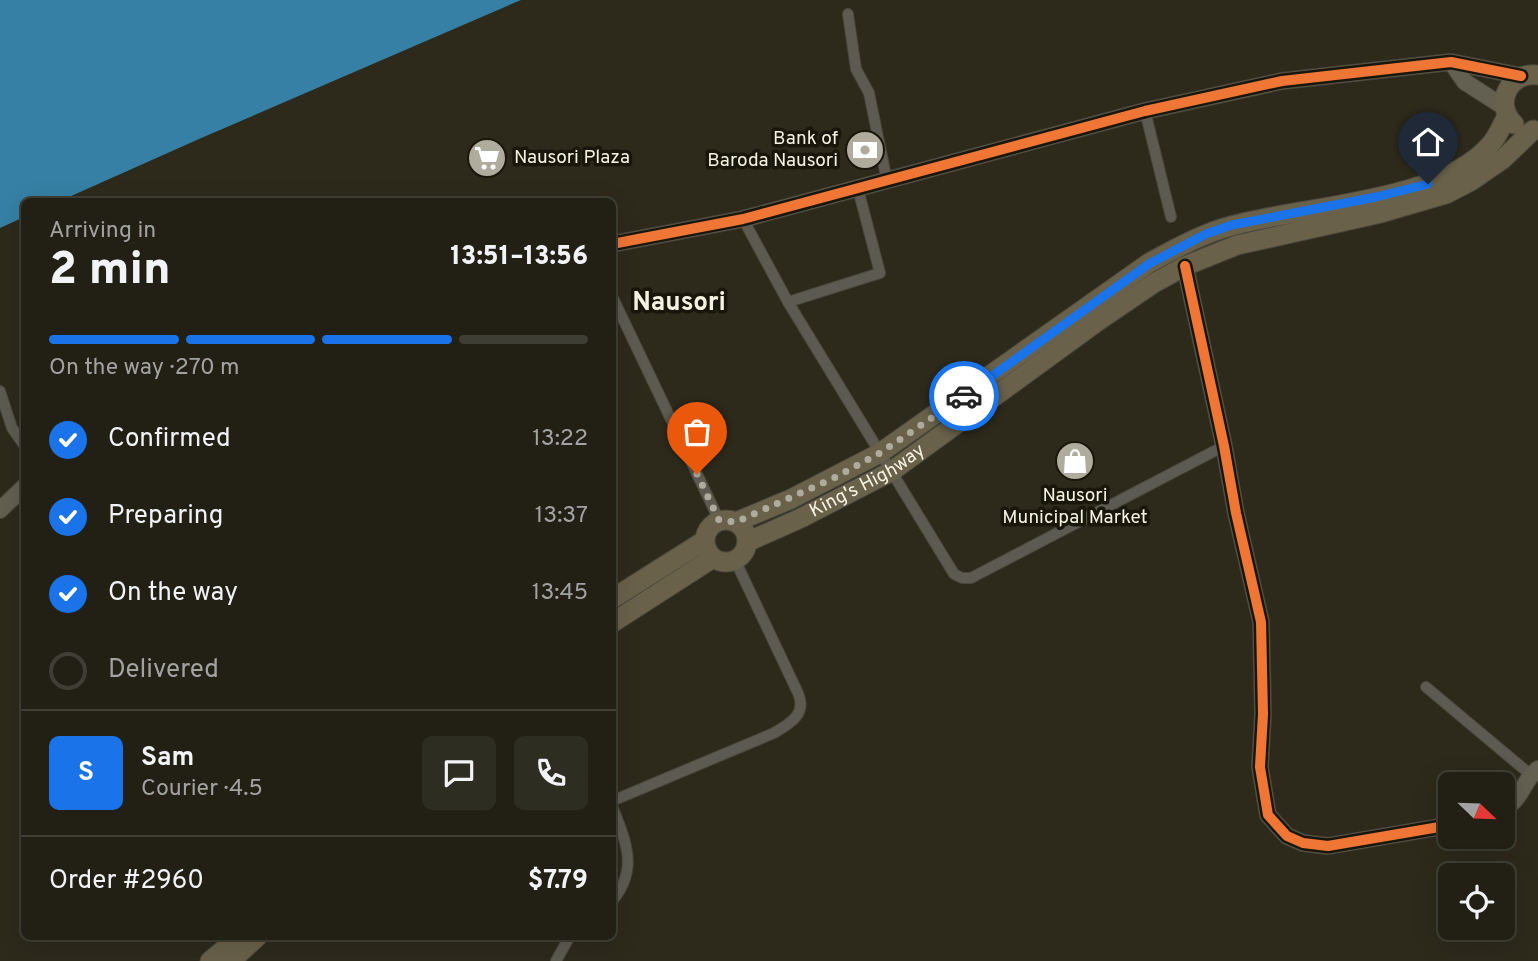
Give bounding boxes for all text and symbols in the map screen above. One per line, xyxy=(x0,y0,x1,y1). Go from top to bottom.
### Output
pin xyxy=(1398,112,1458,184)
icon: home xyxy=(1409,123,1447,161)
place label: Bank of Baroda Nausori xyxy=(707,127,839,173)
bank icon: Bank of Baroda Nausori xyxy=(844,129,886,171)
supermarket icon: Nausori Plaza xyxy=(466,137,508,179)
place label: Nausori Plaza xyxy=(514,146,630,170)
text: Arriving in xyxy=(49,217,156,246)
text: 13:51–13:56 xyxy=(450,241,588,274)
text: 2 min xyxy=(49,242,171,301)
district label: Nausori xyxy=(632,287,726,320)
text: On the way · 270 m xyxy=(49,354,240,383)
courier xyxy=(929,361,999,431)
icon: car xyxy=(945,377,983,415)
pin xyxy=(667,402,727,474)
icon: bag xyxy=(678,413,716,451)
icon: check xyxy=(49,421,87,459)
text: Confirmed xyxy=(108,423,231,456)
text: 13:22 xyxy=(532,425,588,454)
street label: King's Highway xyxy=(805,439,930,524)
shop icon: Nausori Municipal Market xyxy=(1054,440,1096,482)
place label: Nausori Municipal Market xyxy=(1002,484,1148,530)
icon: check xyxy=(49,498,87,536)
text: Preparing xyxy=(108,500,223,533)
text: 13:37 xyxy=(535,502,588,531)
icon: check xyxy=(49,575,87,613)
text: On the way xyxy=(108,577,238,610)
text: 13:45 xyxy=(532,579,588,608)
text: Delivered xyxy=(108,654,219,687)
button: chat xyxy=(422,736,496,810)
button: phone xyxy=(514,736,588,810)
text: Sam xyxy=(141,742,194,775)
text: S xyxy=(78,757,94,790)
north arrow xyxy=(1438,772,1516,849)
map controls xyxy=(1438,772,1515,940)
text: Courier · 4.5 xyxy=(141,775,263,804)
button: locate xyxy=(1438,863,1515,940)
text: Order #2960 xyxy=(49,865,204,898)
text: $7.79 xyxy=(528,865,588,898)

